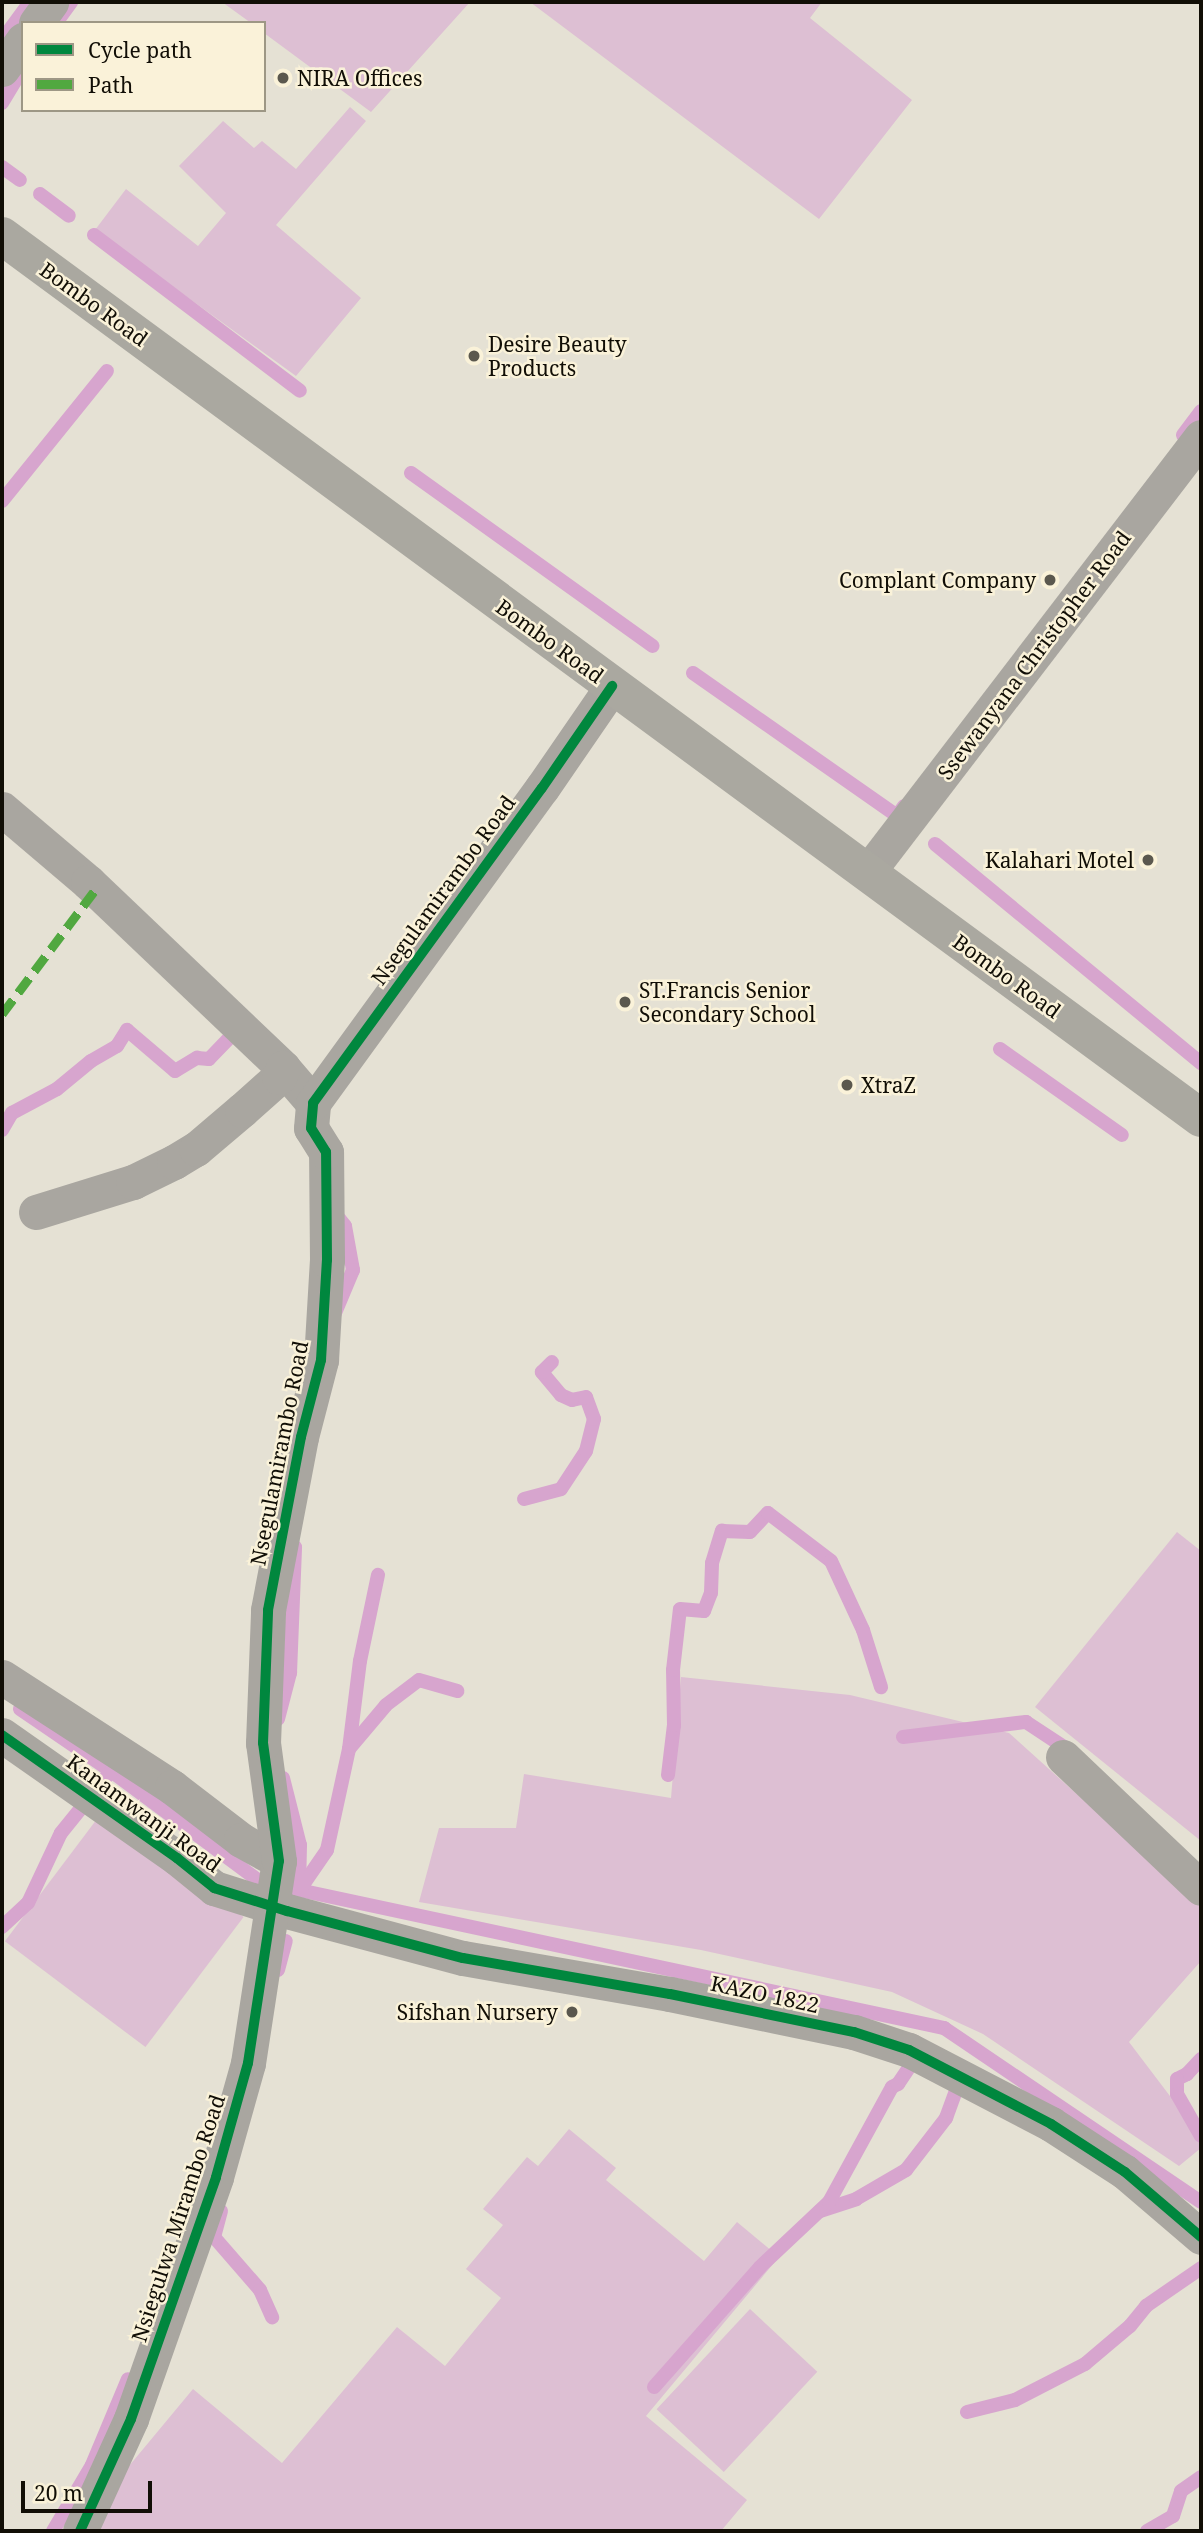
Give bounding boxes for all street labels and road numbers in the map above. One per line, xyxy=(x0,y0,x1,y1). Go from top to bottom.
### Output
street label: Bombo Road xyxy=(35,257,153,351)
street label: Ssewanyana Christopher Road xyxy=(932,526,1136,784)
street label: Bombo Road xyxy=(491,594,609,688)
street label: Nsegulamirambo Road xyxy=(366,790,520,990)
street label: Bombo Road xyxy=(948,929,1066,1023)
street label: Nsegulamirambo Road xyxy=(245,1338,313,1568)
street label: Kanamwanji Road xyxy=(62,1749,226,1877)
street label: KAZO 1822 xyxy=(709,1970,821,2018)
street label: Nsiegulwa Mirambo Road xyxy=(126,2091,230,2345)

